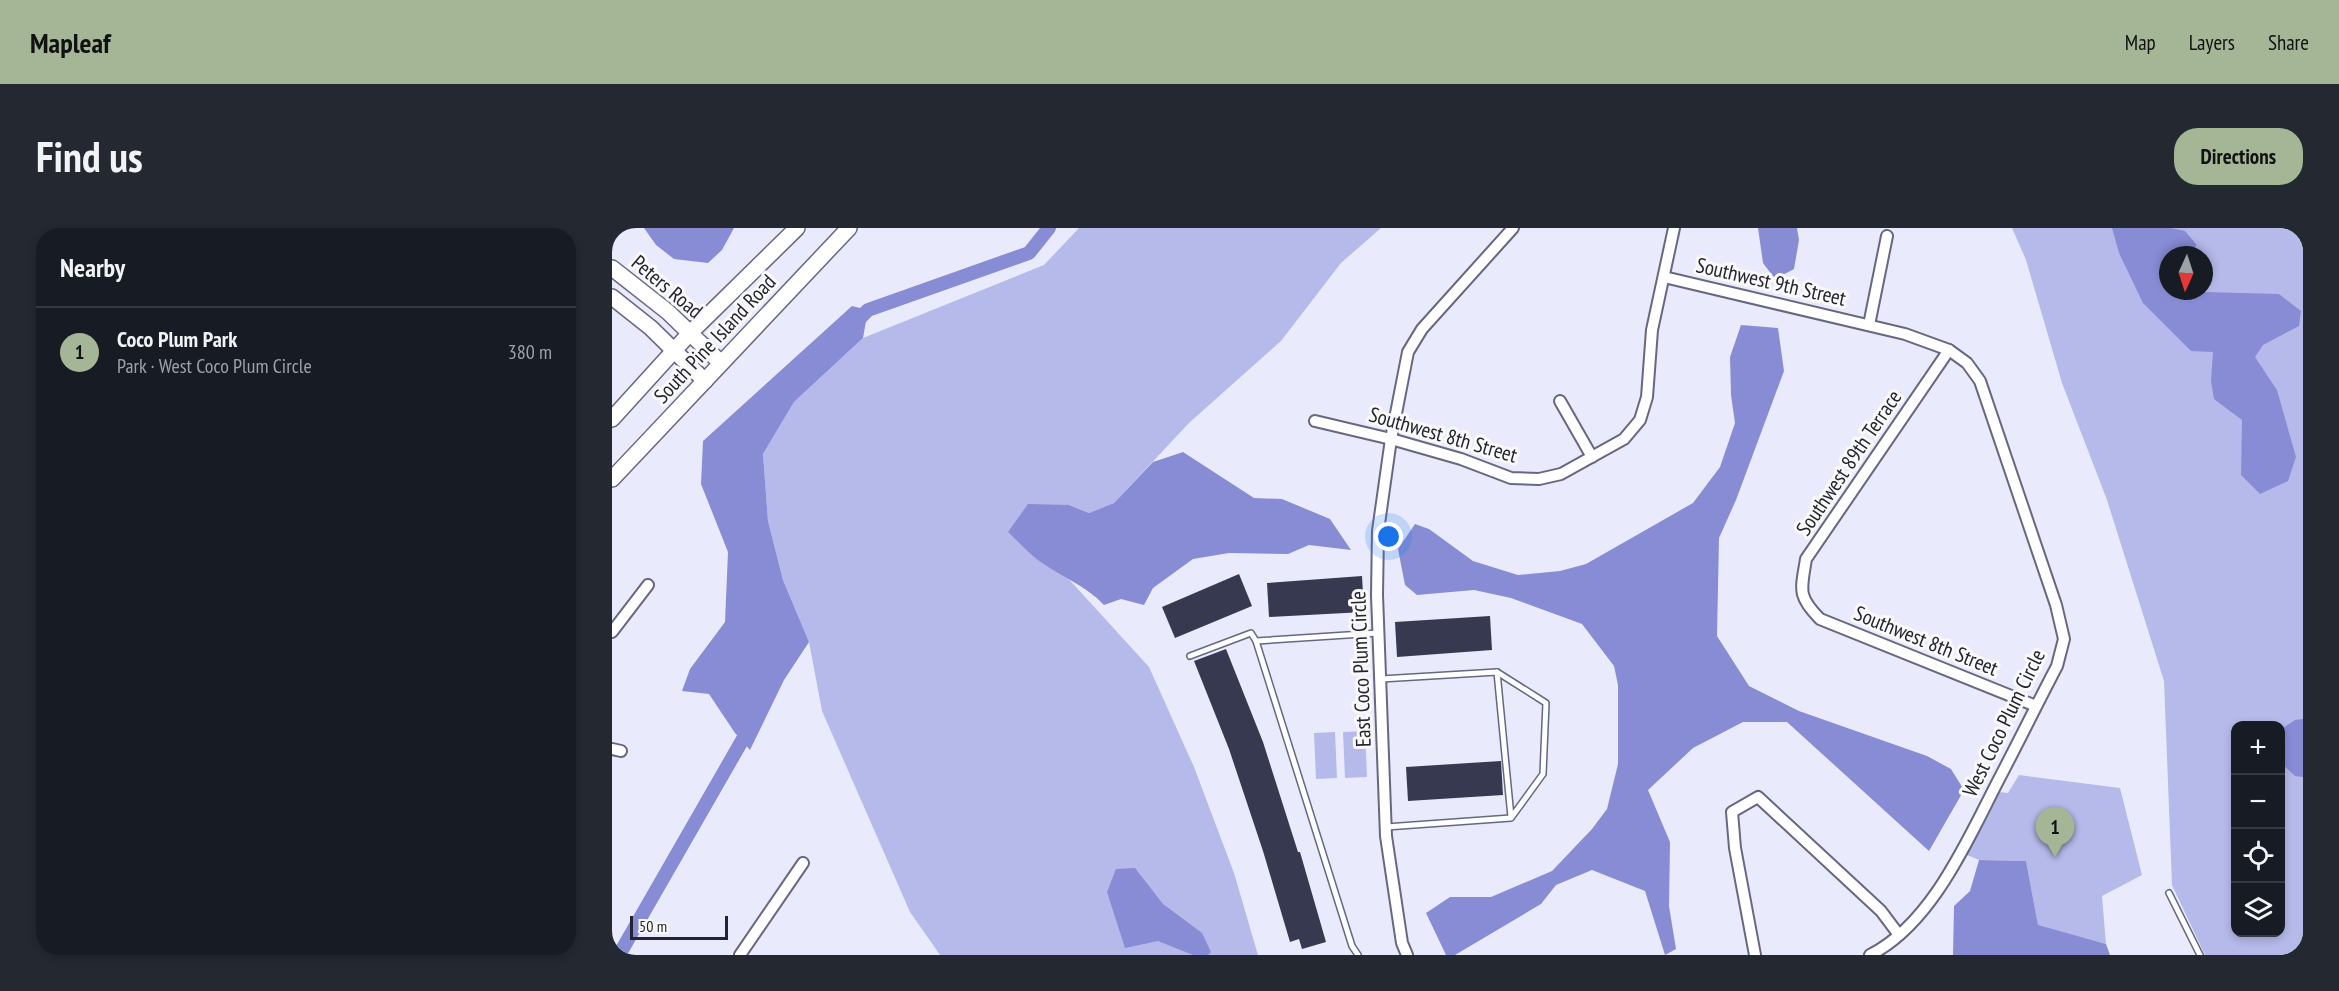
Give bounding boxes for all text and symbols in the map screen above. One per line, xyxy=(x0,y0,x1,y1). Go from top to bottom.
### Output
text: Mapleaf xyxy=(30,24,111,61)
text: Map xyxy=(2125,29,2156,56)
text: Layers xyxy=(2189,29,2235,56)
text: Share xyxy=(2268,29,2309,56)
button: Directions xyxy=(2174,128,2303,185)
text: Find us xyxy=(36,129,143,184)
north arrow xyxy=(2159,246,2213,300)
street label: Peters Road xyxy=(626,249,709,324)
text: Nearby xyxy=(60,251,125,284)
street label: Southwest 9th Street xyxy=(1694,251,1849,312)
street label: South Pine Island Road xyxy=(648,268,781,409)
text: Coco Plum Park xyxy=(117,325,237,353)
text: 1 xyxy=(75,339,84,365)
text: 380 m xyxy=(508,339,552,365)
text: Park · West Coco Plum Circle xyxy=(117,353,312,379)
street label: Southwest 89th Terrace xyxy=(1790,385,1907,541)
street label: Southwest 8th Street xyxy=(1366,400,1521,469)
your location xyxy=(1374,522,1403,551)
street label: East Coco Plum Circle xyxy=(1344,591,1377,747)
street label: Southwest 8th Street xyxy=(1850,599,2002,682)
street label: West Coco Plum Circle xyxy=(1956,645,2051,801)
map controls xyxy=(2231,721,2285,937)
button: + xyxy=(2231,721,2285,775)
button: − xyxy=(2231,775,2285,829)
pin: 1 xyxy=(2036,808,2074,857)
button: locate xyxy=(2231,829,2285,883)
button: layers xyxy=(2231,883,2285,937)
scale bar xyxy=(630,913,728,940)
text: 50 m xyxy=(639,916,667,936)

